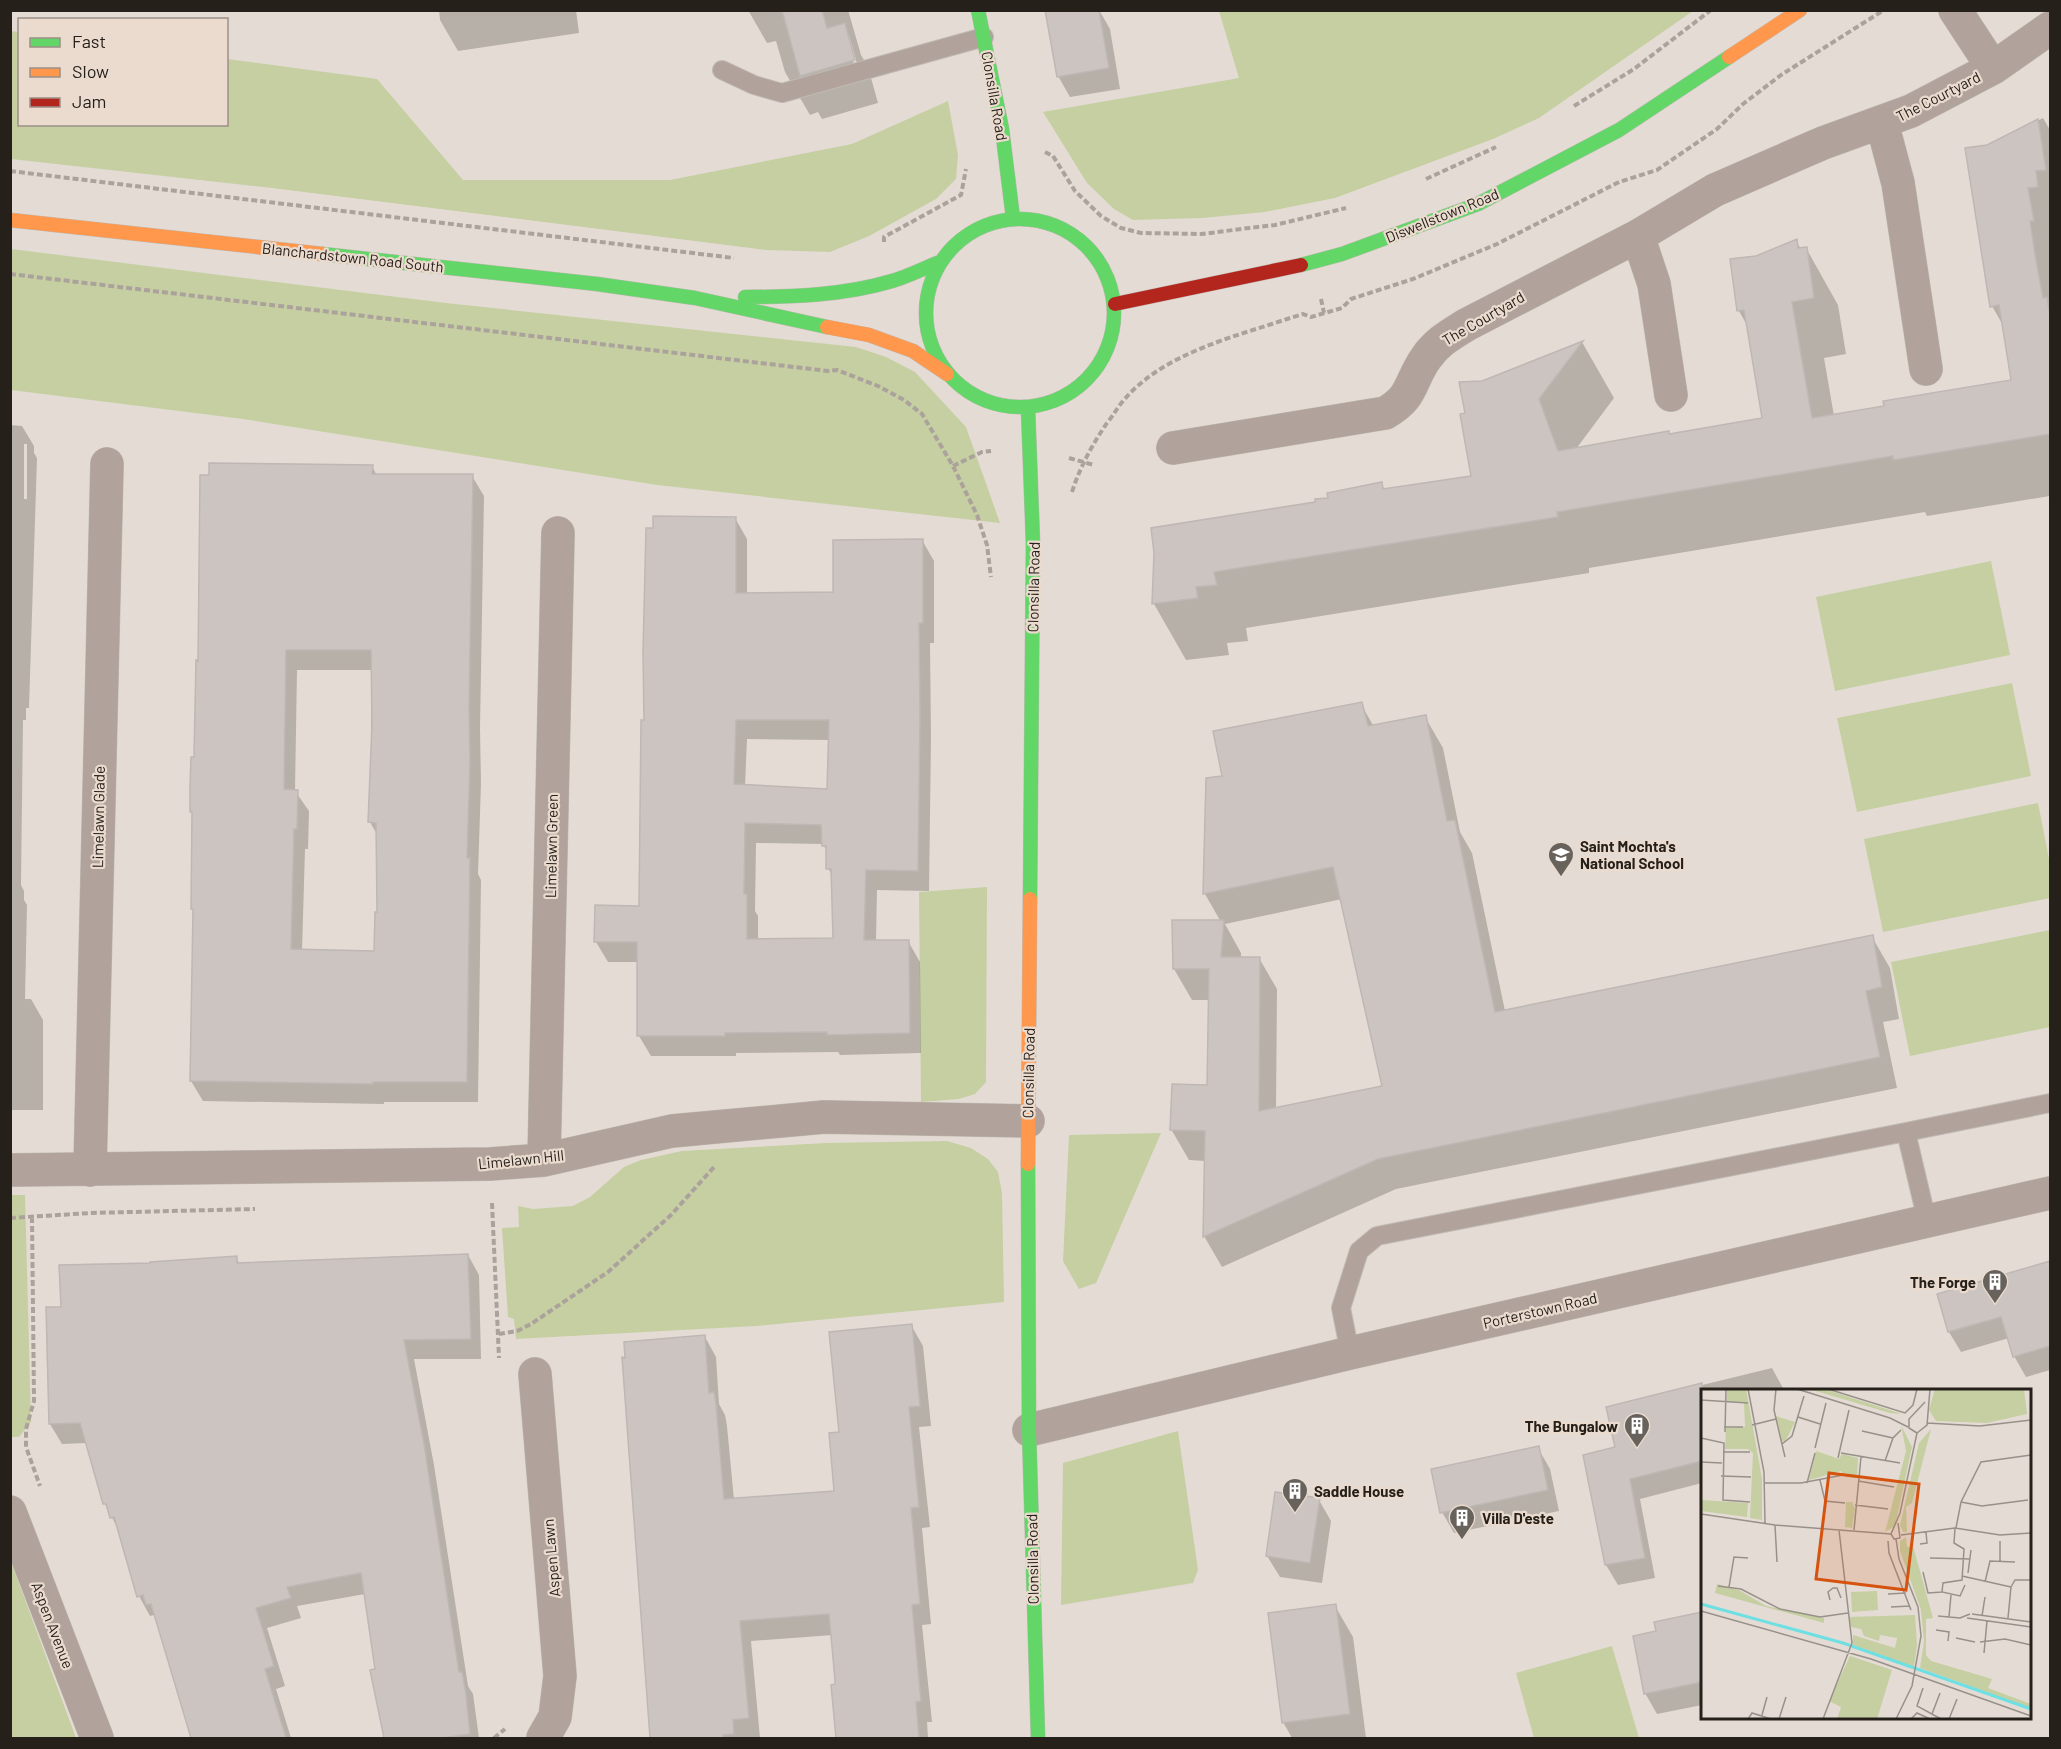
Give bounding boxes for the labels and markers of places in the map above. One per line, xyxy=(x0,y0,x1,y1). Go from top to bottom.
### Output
place label: Saint Mochta's National School xyxy=(1580,837,1684,872)
school or university icon: Saint Mochta's National School xyxy=(1546,840,1576,878)
building icon: The Forge xyxy=(1980,1267,2010,1305)
place label: The Forge xyxy=(1910,1273,1976,1291)
building icon: The Bungalow xyxy=(1622,1411,1652,1449)
place label: The Bungalow xyxy=(1525,1417,1618,1435)
building icon: Saddle House xyxy=(1280,1476,1310,1514)
place label: Saddle House xyxy=(1314,1482,1404,1500)
building icon: Villa D'este xyxy=(1447,1503,1477,1541)
place label: Villa D'este xyxy=(1482,1509,1554,1527)

